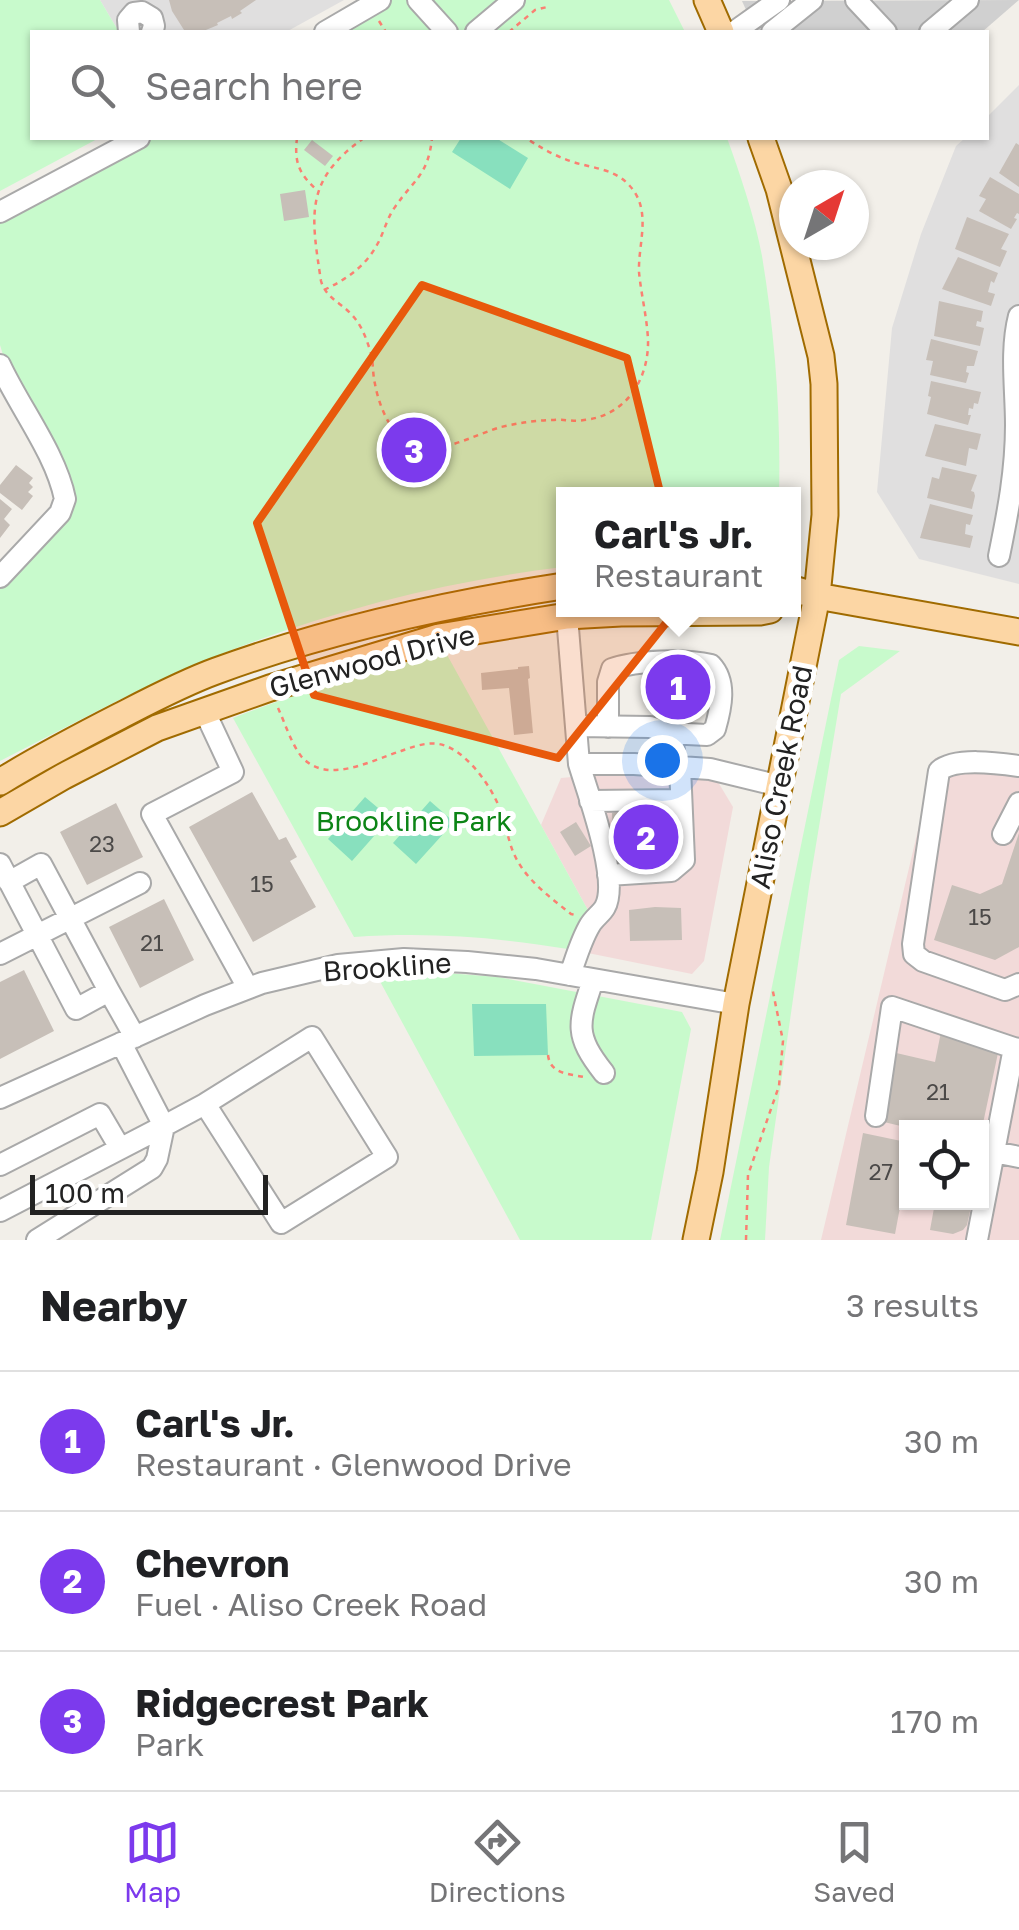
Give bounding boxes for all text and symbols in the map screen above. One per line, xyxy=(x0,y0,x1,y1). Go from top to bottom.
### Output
search box xyxy=(30,30,989,140)
icon: search xyxy=(65,58,120,113)
text: Search here xyxy=(145,63,363,108)
north arrow xyxy=(779,170,869,260)
pin: 3 xyxy=(382,412,446,488)
popup xyxy=(556,487,801,617)
text: Carl's Jr. xyxy=(594,511,754,556)
text: Restaurant xyxy=(594,556,763,594)
street label: Glenwood Drive xyxy=(266,617,478,704)
pin: 1 xyxy=(646,650,710,724)
street label: Aliso Creek Road xyxy=(743,662,818,891)
your location xyxy=(637,735,688,786)
pin: 2 xyxy=(614,800,678,874)
park label: Brookline Park xyxy=(316,804,512,837)
house number: 23 xyxy=(89,830,115,857)
house number: 15 xyxy=(250,870,274,897)
house number: 15 xyxy=(968,903,992,930)
house number: 21 xyxy=(140,929,164,956)
street label: Brookline xyxy=(322,946,452,987)
house number: 21 xyxy=(926,1078,950,1105)
map controls xyxy=(899,1120,989,1210)
button: locate xyxy=(899,1120,989,1210)
house number: 27 xyxy=(869,1158,893,1185)
scale bar xyxy=(30,1170,268,1214)
text: 100 m xyxy=(45,1176,125,1209)
text: Nearby xyxy=(40,1280,188,1330)
text: 3 results xyxy=(846,1286,979,1324)
text: Carl's Jr. xyxy=(135,1400,295,1445)
text: 1 xyxy=(64,1422,81,1460)
text: 30 m xyxy=(904,1422,979,1460)
text: Restaurant · Glenwood Drive xyxy=(135,1445,572,1483)
text: Chevron xyxy=(135,1540,289,1585)
text: 2 xyxy=(63,1562,82,1600)
text: 30 m xyxy=(904,1562,979,1600)
text: Fuel · Aliso Creek Road xyxy=(135,1585,487,1623)
text: Ridgecrest Park xyxy=(135,1680,429,1725)
text: 3 xyxy=(63,1702,82,1740)
text: 170 m xyxy=(890,1702,979,1740)
text: Park xyxy=(135,1725,204,1763)
tab: Map xyxy=(124,1815,181,1908)
tab: Directions xyxy=(429,1815,566,1908)
tab: Saved xyxy=(813,1815,895,1908)

